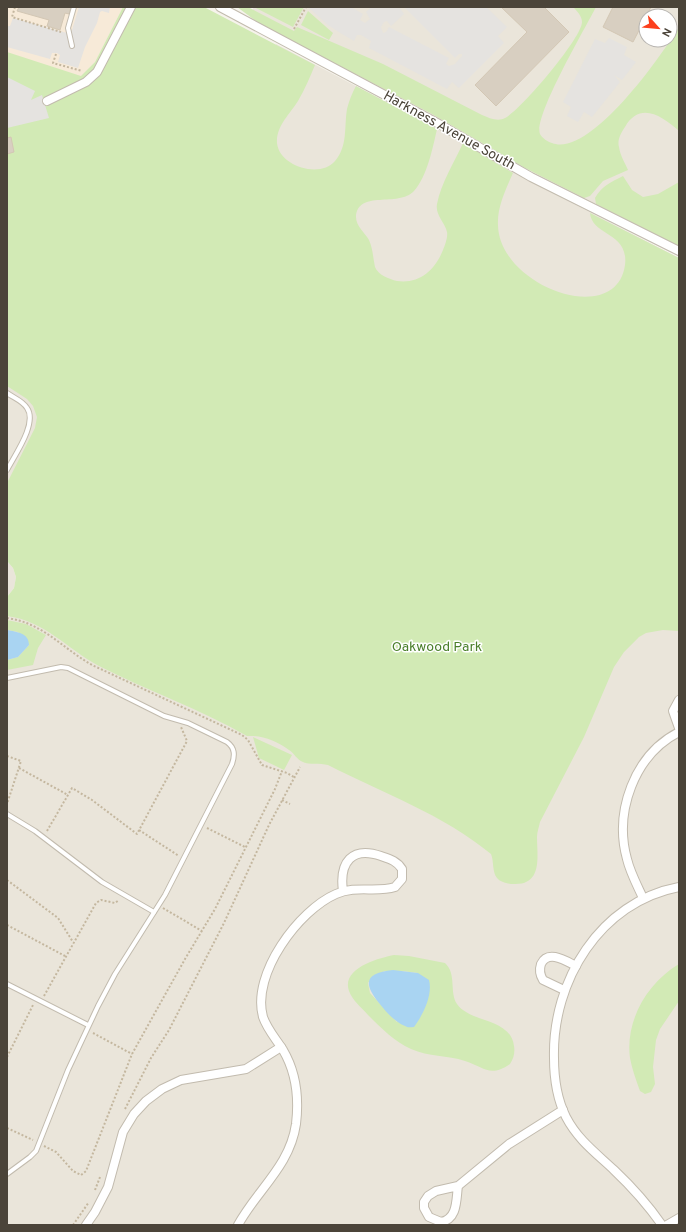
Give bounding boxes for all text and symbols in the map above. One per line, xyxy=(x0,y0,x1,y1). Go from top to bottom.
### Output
north arrow xyxy=(638,8,678,48)
text: N xyxy=(658,25,674,39)
street label: Harkness Avenue South xyxy=(380,88,518,174)
park label: Oakwood Park xyxy=(392,639,482,656)

